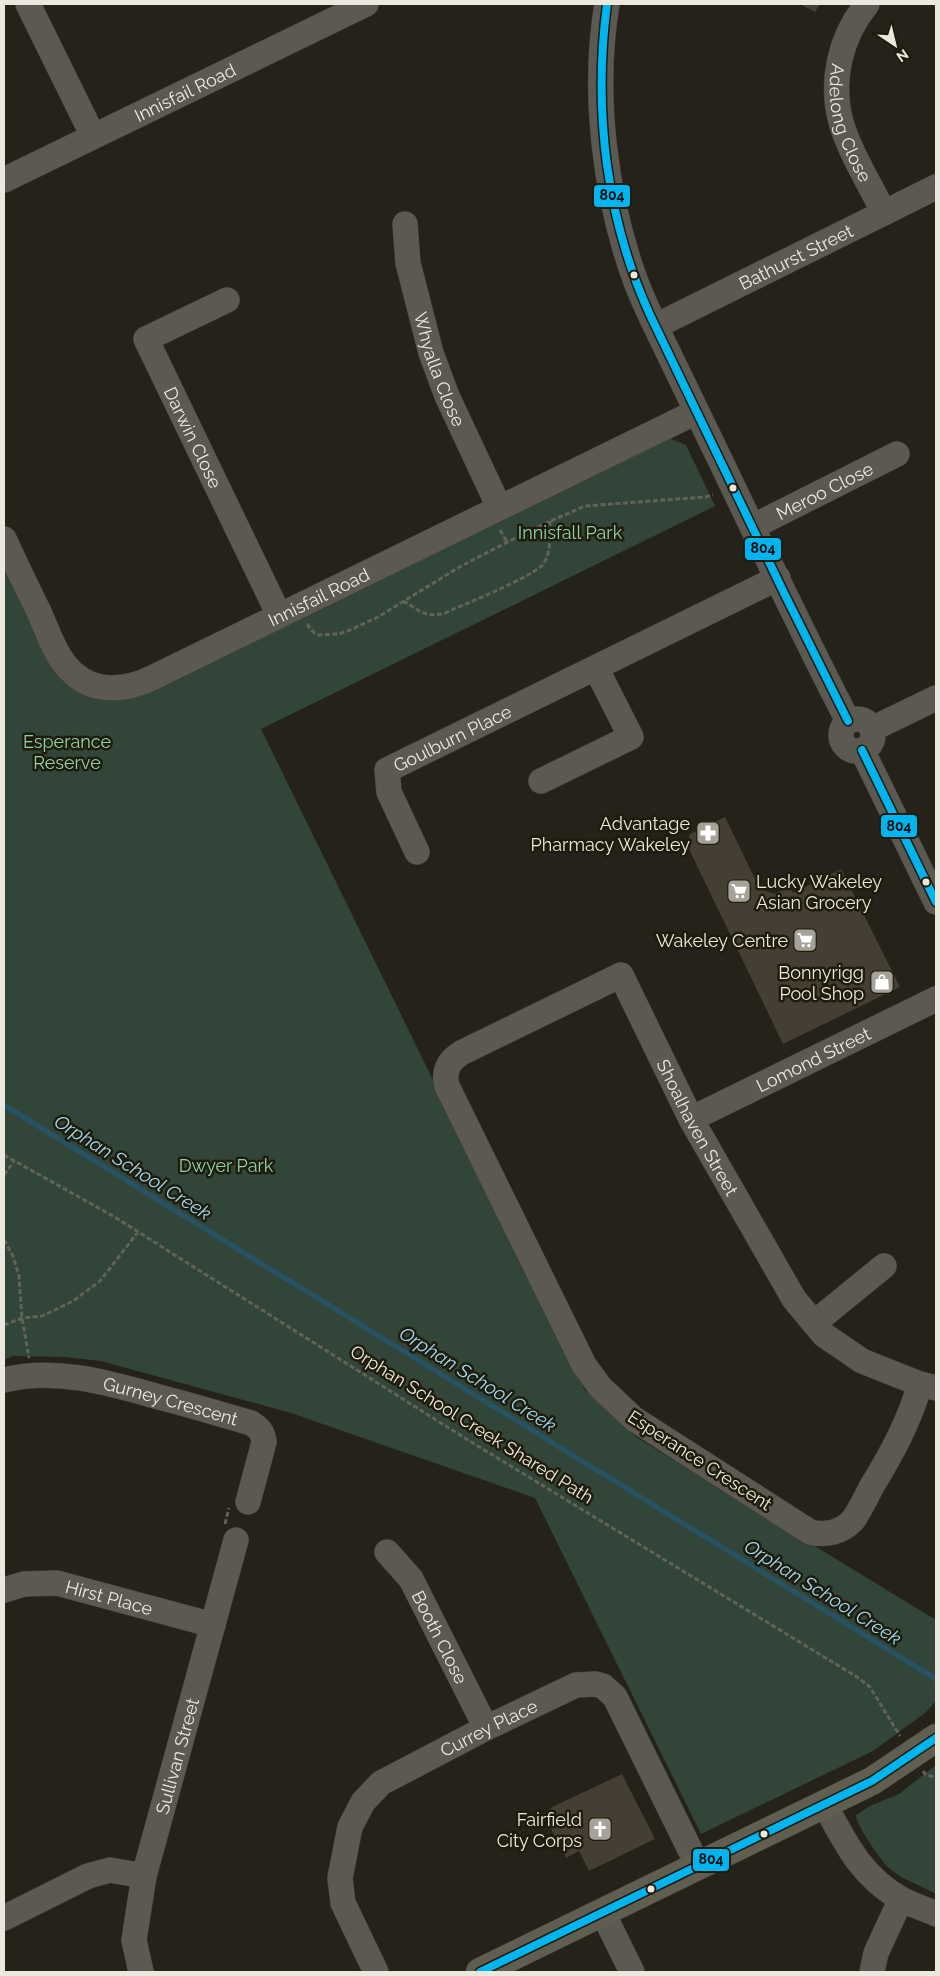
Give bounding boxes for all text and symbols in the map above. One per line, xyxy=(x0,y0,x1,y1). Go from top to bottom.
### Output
north arrow xyxy=(870,20,920,70)
text: N xyxy=(893,46,911,65)
street label: Innisfail Road xyxy=(131,59,239,126)
street label: Adelong Close xyxy=(826,62,876,186)
line badge: 804 xyxy=(593,184,631,208)
text: 804 xyxy=(599,187,625,203)
street label: Bathurst Street xyxy=(735,220,856,294)
unlabelled marker xyxy=(629,270,639,280)
street label: Whyalla Close xyxy=(410,310,470,430)
street label: Darwin Close xyxy=(160,383,227,492)
street label: Meroo Close xyxy=(772,457,877,524)
unlabelled marker xyxy=(728,483,738,493)
park label: Innisfall Park xyxy=(518,522,623,543)
line badge: 804 xyxy=(744,537,782,561)
text: 804 xyxy=(750,540,776,556)
street label: Innisfail Road xyxy=(265,563,373,630)
street label: Goulburn Place xyxy=(390,700,515,776)
park label: Esperance Reserve xyxy=(23,731,112,773)
place label: Advantage Pharmacy Wakeley xyxy=(531,813,690,855)
line badge: 804 xyxy=(880,814,918,838)
text: 804 xyxy=(886,818,912,834)
pharmacy icon: Advantage Pharmacy Wakeley xyxy=(695,820,721,846)
place label: Lucky Wakeley Asian Grocery xyxy=(756,871,882,913)
unlabelled marker xyxy=(921,877,931,887)
supermarket icon: Lucky Wakeley Asian Grocery xyxy=(726,878,752,904)
supermarket icon: Wakeley Centre xyxy=(792,927,818,953)
place label: Wakeley Centre xyxy=(656,930,788,951)
place label: Bonnyrigg Pool Shop xyxy=(778,962,864,1004)
shop icon: Bonnyrigg Pool Shop xyxy=(869,969,895,995)
street label: Lomond Street xyxy=(753,1022,874,1096)
street label: Shoalhaven Street xyxy=(653,1056,743,1199)
water label: Orphan School Creek xyxy=(51,1110,215,1224)
park label: Dwyer Park xyxy=(179,1155,274,1176)
water label: Orphan School Creek xyxy=(396,1322,560,1436)
street label: Orphan School Creek Shared Path xyxy=(347,1340,597,1508)
street label: Gurney Crescent xyxy=(101,1372,241,1429)
street label: Esperance Crescent xyxy=(624,1406,776,1514)
water label: Orphan School Creek xyxy=(741,1535,905,1649)
street label: Hirst Place xyxy=(63,1575,155,1619)
street label: Booth Close xyxy=(408,1587,473,1687)
street label: Currey Place xyxy=(436,1694,541,1761)
street label: Sullivan Street xyxy=(151,1695,203,1816)
place label: Fairfield City Corps xyxy=(497,1809,582,1851)
church icon: Fairfield City Corps xyxy=(587,1816,613,1842)
unlabelled marker xyxy=(759,1829,769,1839)
line badge: 804 xyxy=(692,1848,730,1872)
text: 804 xyxy=(698,1851,724,1867)
unlabelled marker xyxy=(646,1884,656,1894)

